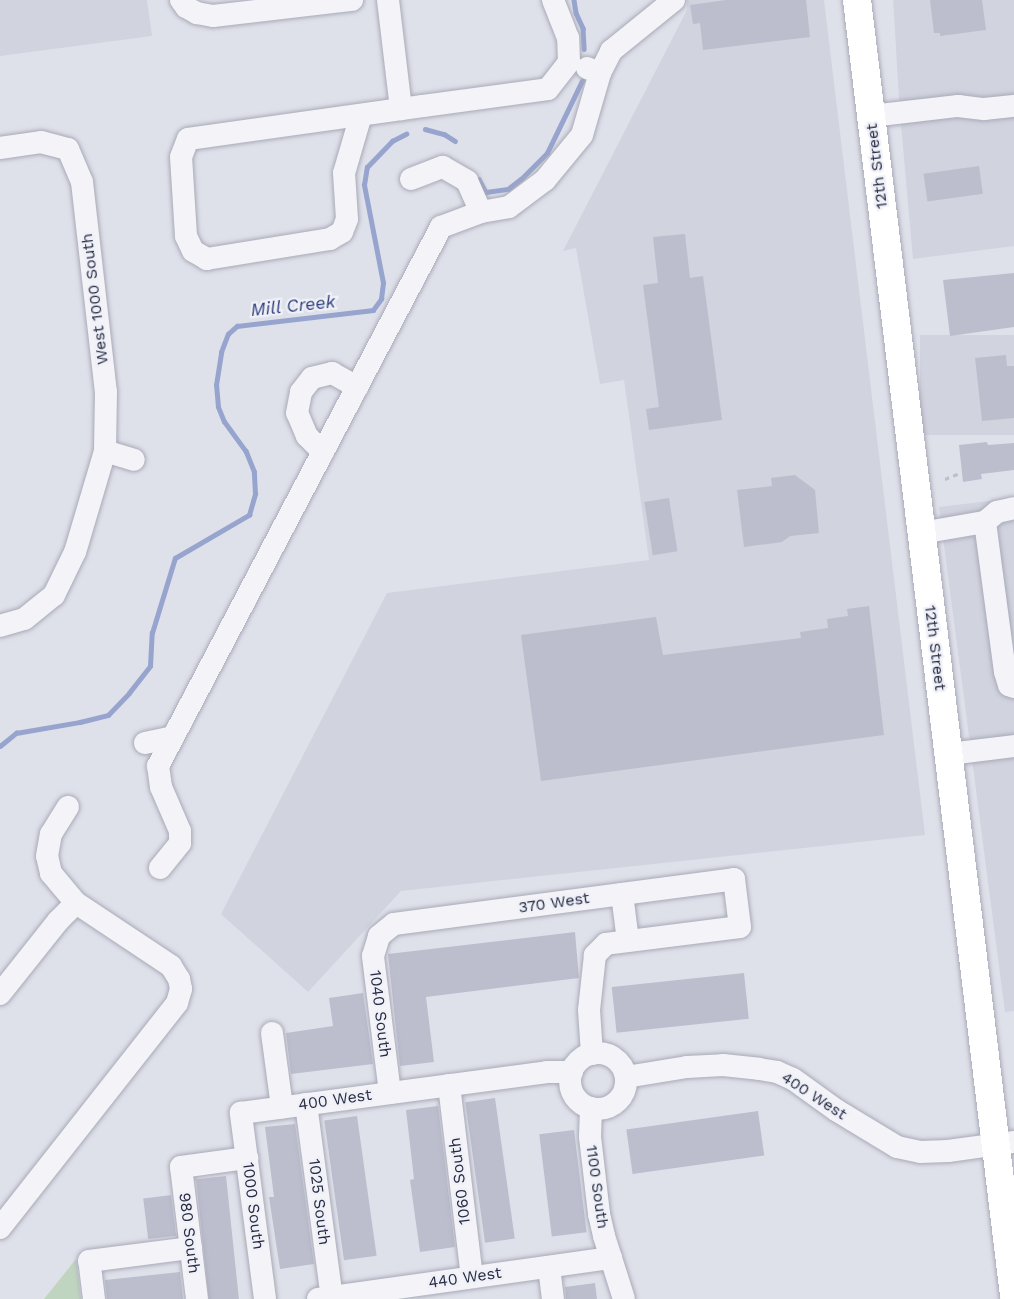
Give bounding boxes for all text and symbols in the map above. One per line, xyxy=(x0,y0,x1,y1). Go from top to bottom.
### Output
street label: 12th Street xyxy=(862,122,892,210)
street label: West 1000 South xyxy=(77,232,113,366)
water label: Mill Creek xyxy=(249,291,337,321)
street label: 12th Street xyxy=(920,604,950,692)
street label: 370 West xyxy=(517,888,591,918)
street label: 1040 South xyxy=(365,969,395,1059)
street label: 400 West xyxy=(778,1068,850,1124)
street label: 400 West xyxy=(297,1085,373,1115)
street label: 1060 South xyxy=(445,1136,475,1226)
street label: 1100 South xyxy=(582,1144,612,1230)
street label: 1025 South xyxy=(304,1158,334,1246)
street label: 1000 South xyxy=(238,1161,268,1251)
street label: 980 South xyxy=(175,1191,203,1275)
street label: 440 West xyxy=(427,1263,503,1293)

